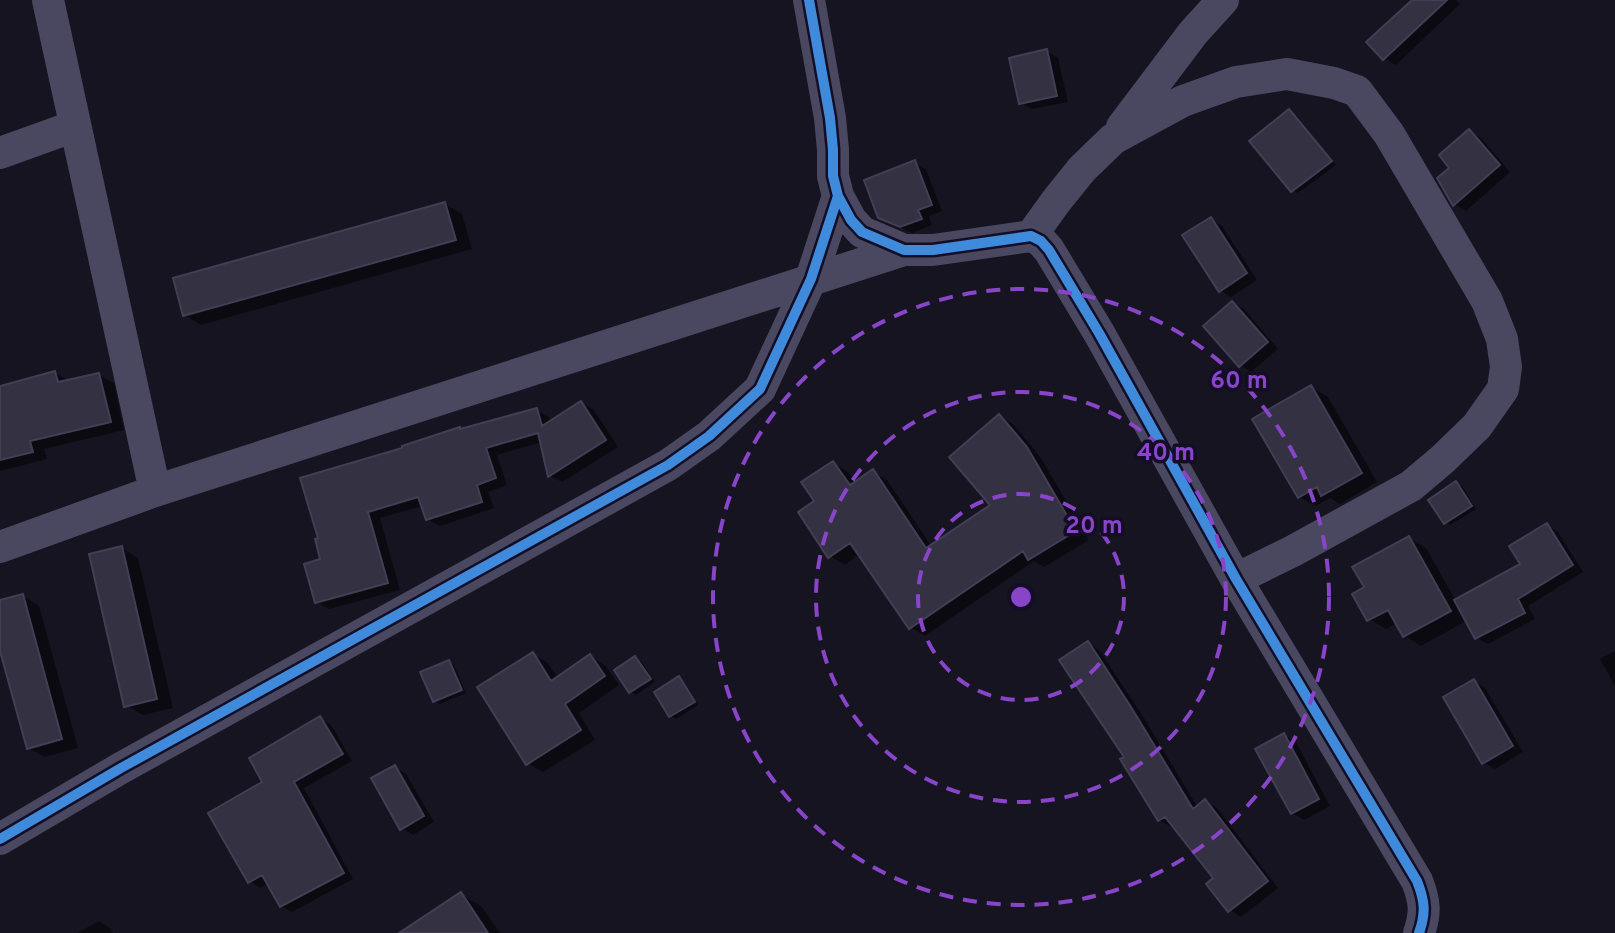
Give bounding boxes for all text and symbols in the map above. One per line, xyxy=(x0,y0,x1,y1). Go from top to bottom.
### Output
text: 60 m xyxy=(1210,367,1268,397)
text: 40 m xyxy=(1137,439,1195,469)
text: 20 m xyxy=(1065,512,1123,542)
centre of rings xyxy=(1007,583,1035,611)

